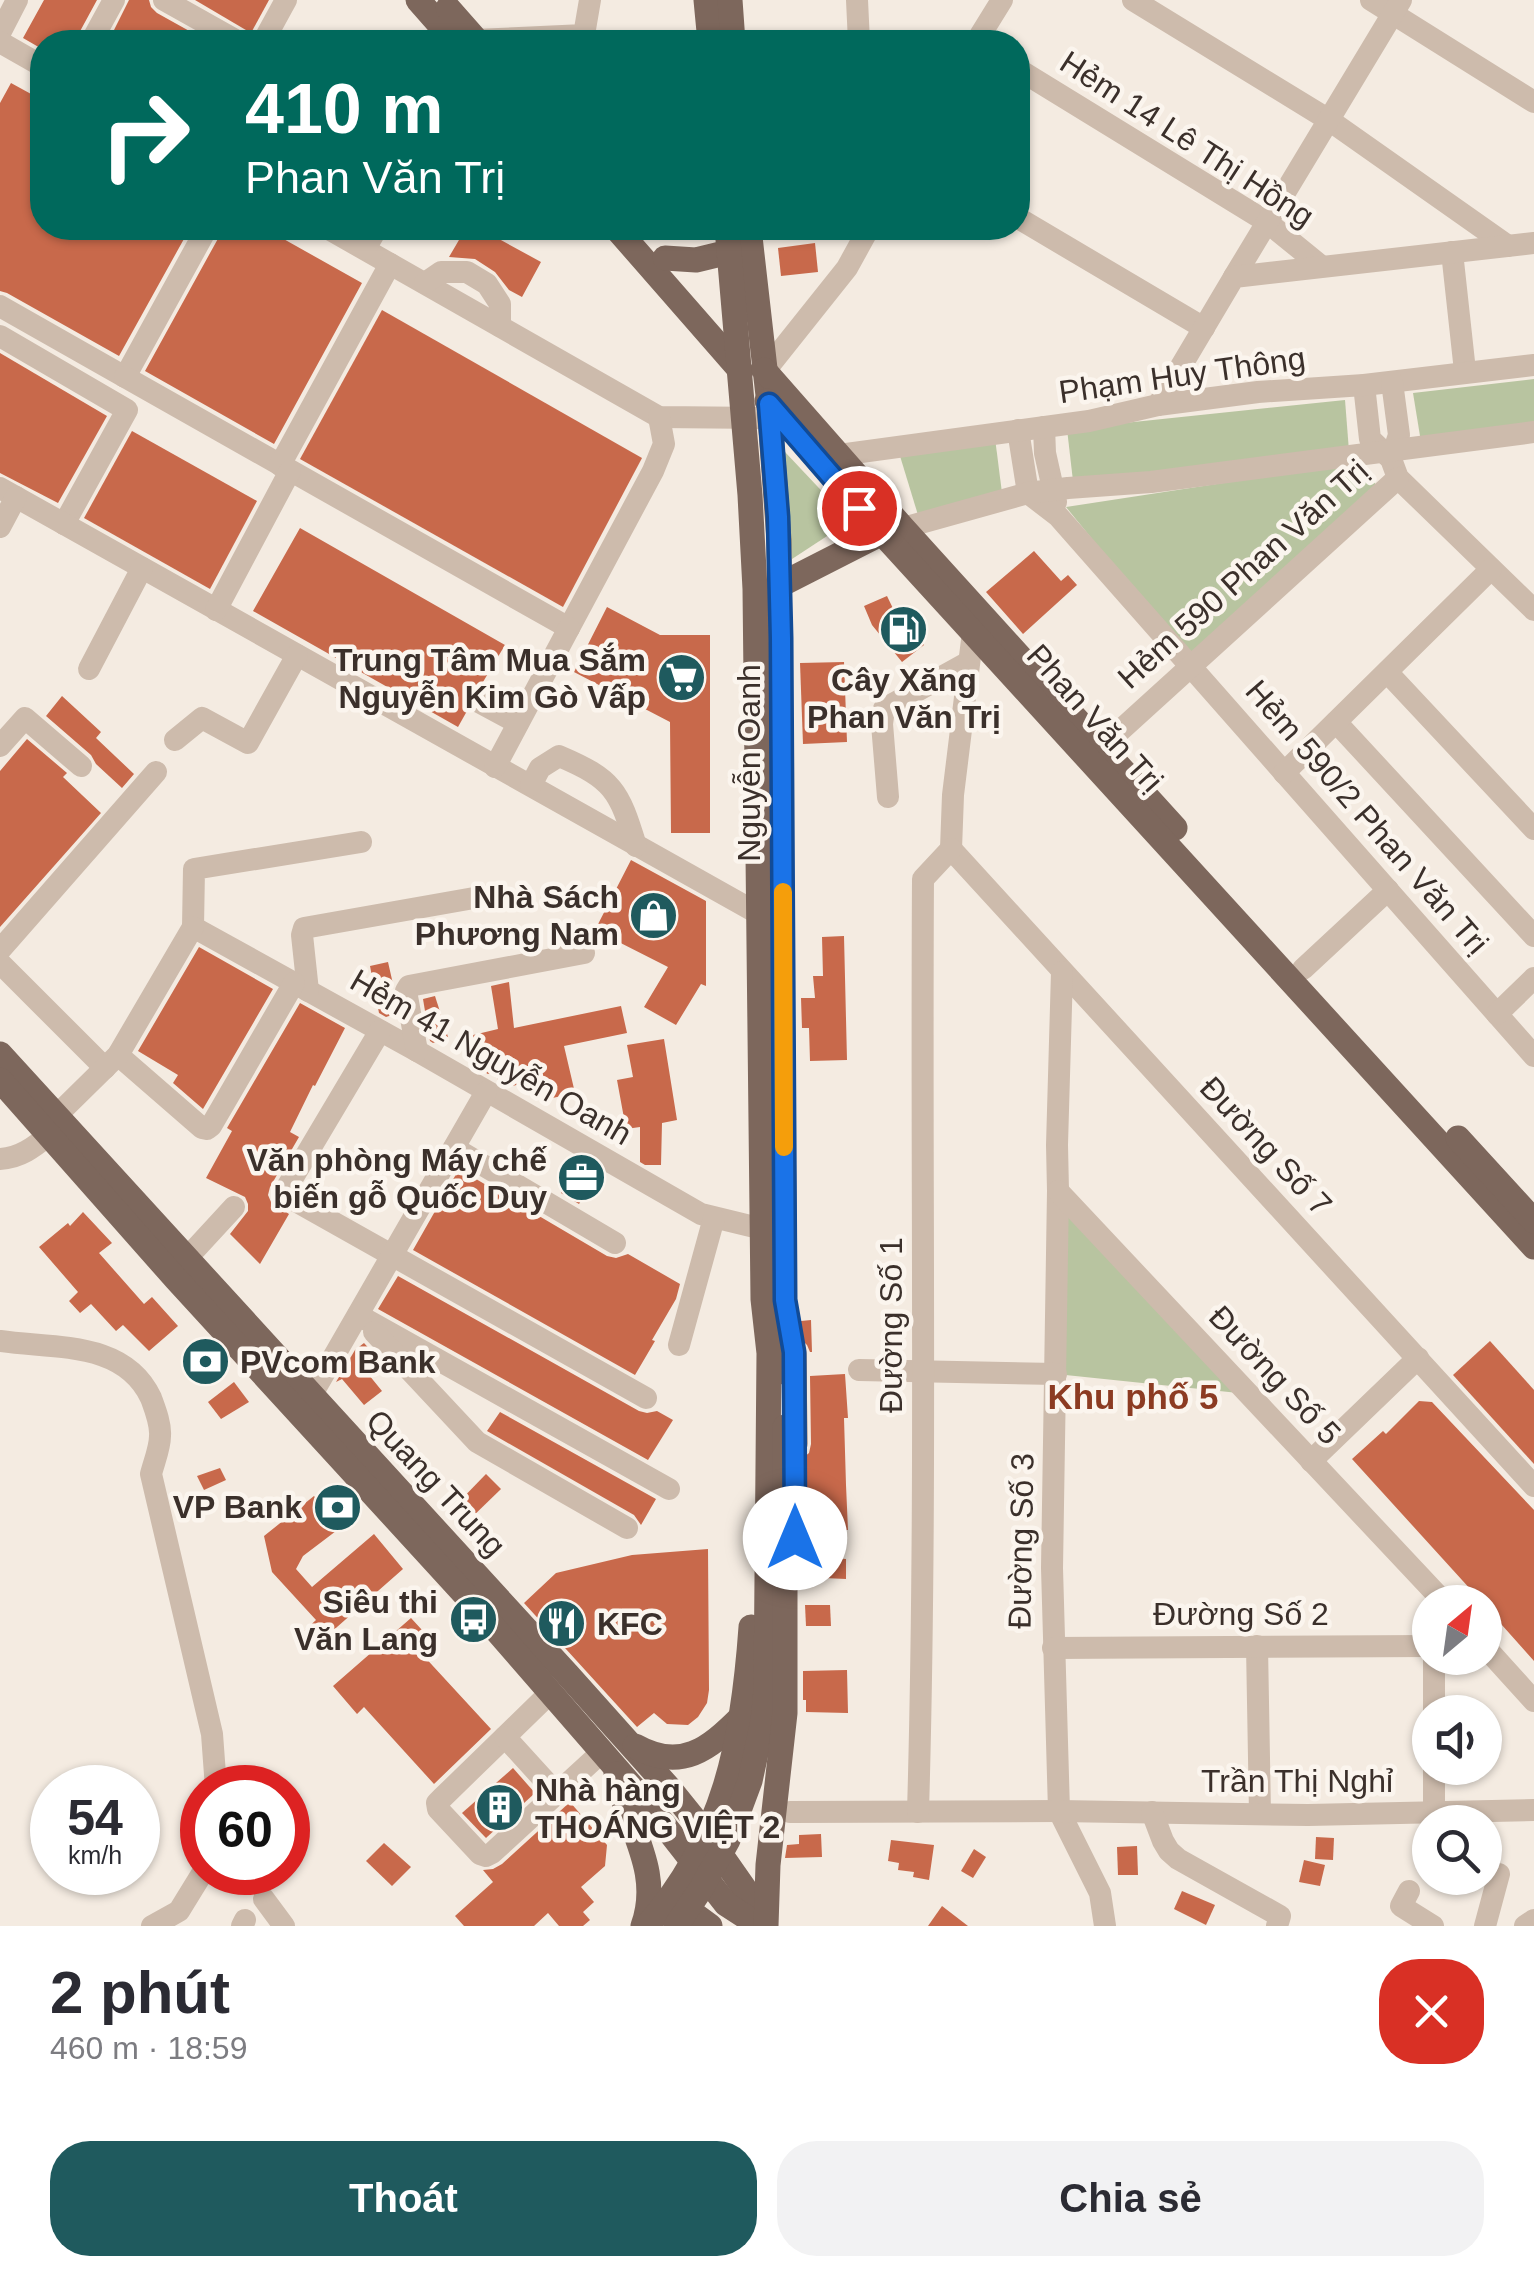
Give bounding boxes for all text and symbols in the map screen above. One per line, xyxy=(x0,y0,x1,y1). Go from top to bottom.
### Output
street label: Hẻm 14 Lê Thị Hồng xyxy=(1054,44,1320,234)
icon: right xyxy=(80,70,210,200)
text: 410 m xyxy=(245,70,443,148)
text: Phan Văn Trị xyxy=(245,152,505,203)
street label: Phạm Huy Thông xyxy=(1056,340,1308,410)
street label: Hẻm 590 Phan Văn Trị xyxy=(1111,452,1375,696)
pin xyxy=(817,466,902,551)
icon: arrive xyxy=(832,481,887,536)
fuel station icon: Cây Xăng Phan Văn Trị xyxy=(878,604,930,656)
street label: Phan Văn Trị xyxy=(1020,637,1170,799)
place label: Trung Tâm Mua Sắm Nguyễn Kim Gò Vấp xyxy=(333,642,646,715)
supermarket icon: Trung Tâm Mua Sắm Nguyễn Kim Gò Vấp xyxy=(655,652,707,704)
place label: Cây Xăng Phan Văn Trị xyxy=(807,662,1001,735)
street label: Nguyễn Oanh xyxy=(731,664,767,862)
street label: Hẻm 590/2 Phan Văn Trị xyxy=(1238,673,1496,961)
place label: Nhà Sách Phương Nam xyxy=(415,879,619,952)
shop icon: Nhà Sách Phương Nam xyxy=(628,889,680,941)
street label: Hẻm 41 Nguyễn Oanh xyxy=(344,962,638,1152)
street label: Đường Số 7 xyxy=(1193,1069,1339,1223)
place label: Văn phòng Máy chế biến gỗ Quốc Duy xyxy=(247,1142,547,1215)
office icon: Văn phòng Máy chế biến gỗ Quốc Duy xyxy=(556,1152,608,1204)
street label: Đường Số 1 xyxy=(873,1237,909,1413)
street label: Đường Số 5 xyxy=(1202,1298,1348,1452)
bank icon: PVcom Bank xyxy=(179,1336,231,1388)
place label: PVcom Bank xyxy=(240,1344,436,1380)
district label: Khu phố 5 xyxy=(1047,1377,1219,1416)
street label: Quang Trung xyxy=(359,1402,513,1564)
street label: Đường Số 3 xyxy=(1001,1453,1041,1629)
bank icon: VP Bank xyxy=(311,1481,363,1533)
position arrow xyxy=(743,1486,847,1590)
place label: VP Bank xyxy=(173,1489,302,1525)
place label: Siêu thi Văn Lang xyxy=(294,1584,438,1657)
north arrow xyxy=(1412,1585,1502,1675)
map controls xyxy=(1412,1585,1502,1895)
bus stop icon: Siêu thi Văn Lang xyxy=(447,1594,499,1646)
street label: Đường Số 2 xyxy=(1153,1596,1329,1632)
restaurant icon: KFC xyxy=(536,1598,588,1650)
place label: KFC xyxy=(597,1606,663,1642)
button: sound xyxy=(1412,1695,1502,1785)
street label: Trần Thị Nghỉ xyxy=(1201,1763,1393,1799)
speed limit sign: 60 xyxy=(180,1765,310,1895)
place label: Nhà hàng THOÁNG VIỆT 2 xyxy=(535,1772,780,1845)
building icon: Nhà hàng THOÁNG VIỆT 2 xyxy=(474,1782,526,1834)
text: 54 xyxy=(67,1790,123,1846)
button: search xyxy=(1412,1805,1502,1895)
text: km/h xyxy=(68,1841,122,1869)
text: 2 phút xyxy=(50,1959,230,2026)
button: close xyxy=(1379,1959,1484,2064)
text: 460 m · 18:59 xyxy=(50,2030,247,2066)
button: Thoát xyxy=(50,2141,757,2256)
button: Chia sẻ xyxy=(777,2141,1484,2256)

